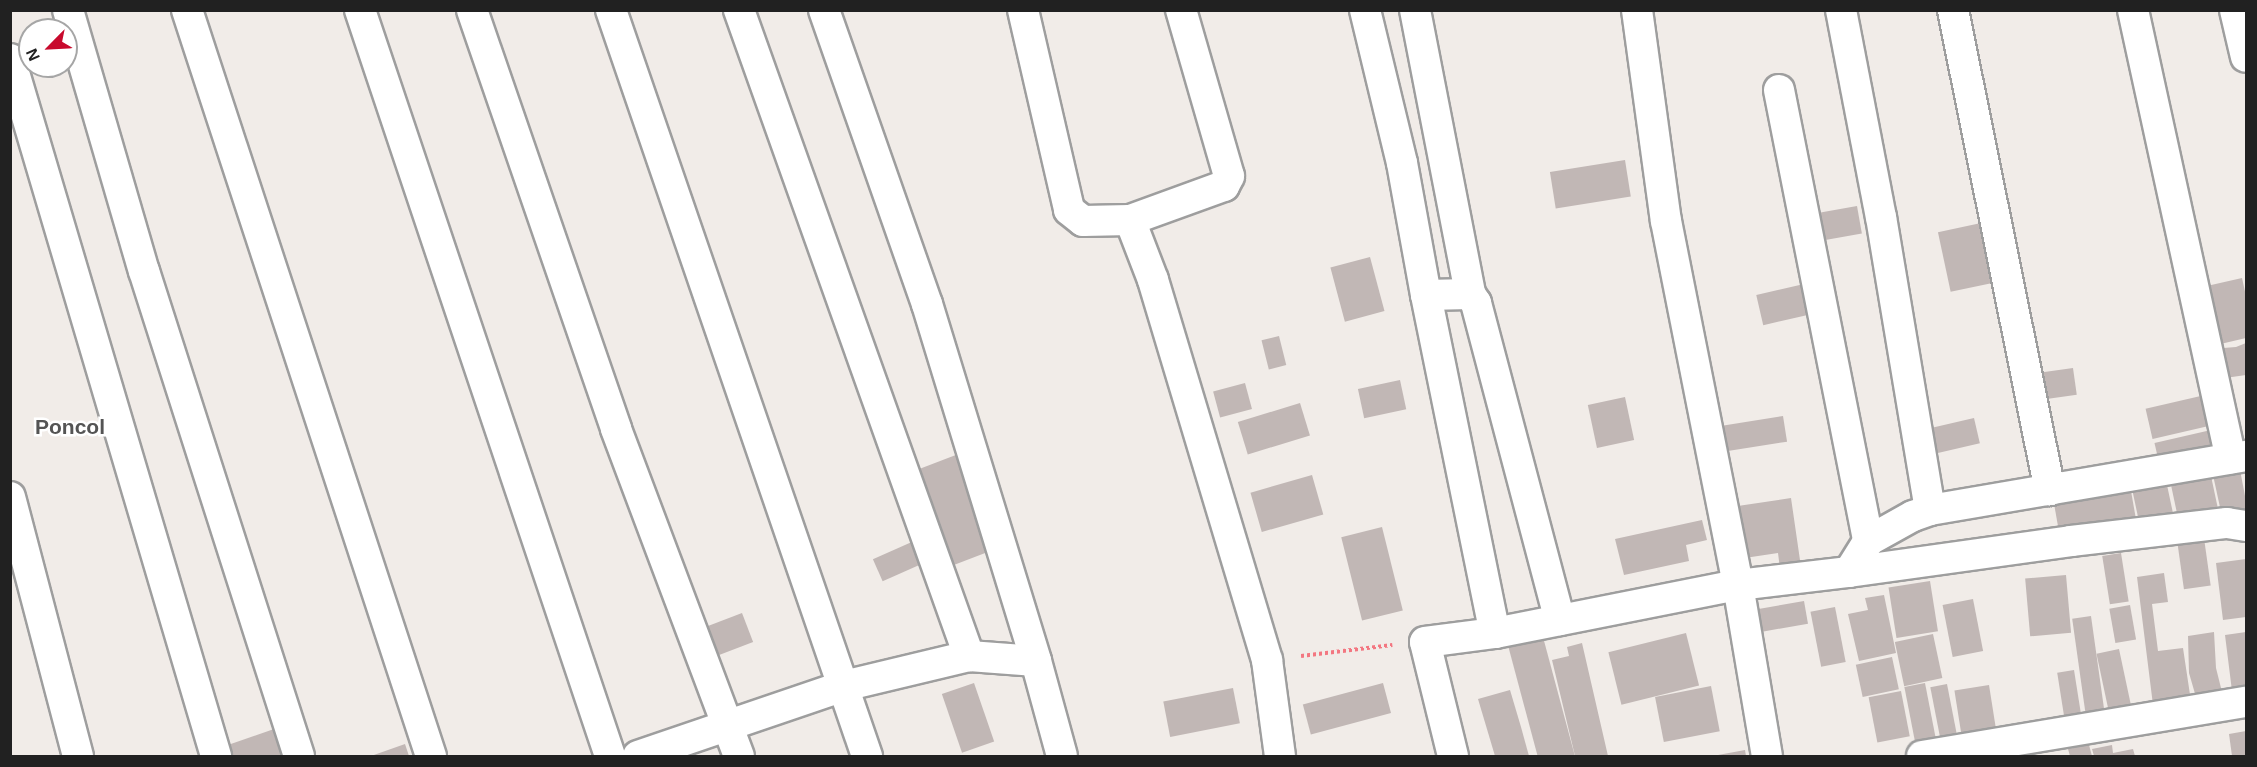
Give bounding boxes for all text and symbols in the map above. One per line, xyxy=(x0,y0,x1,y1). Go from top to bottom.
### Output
north arrow xyxy=(18,18,78,78)
text: N xyxy=(23,46,43,63)
district label: Poncol xyxy=(35,414,105,440)

